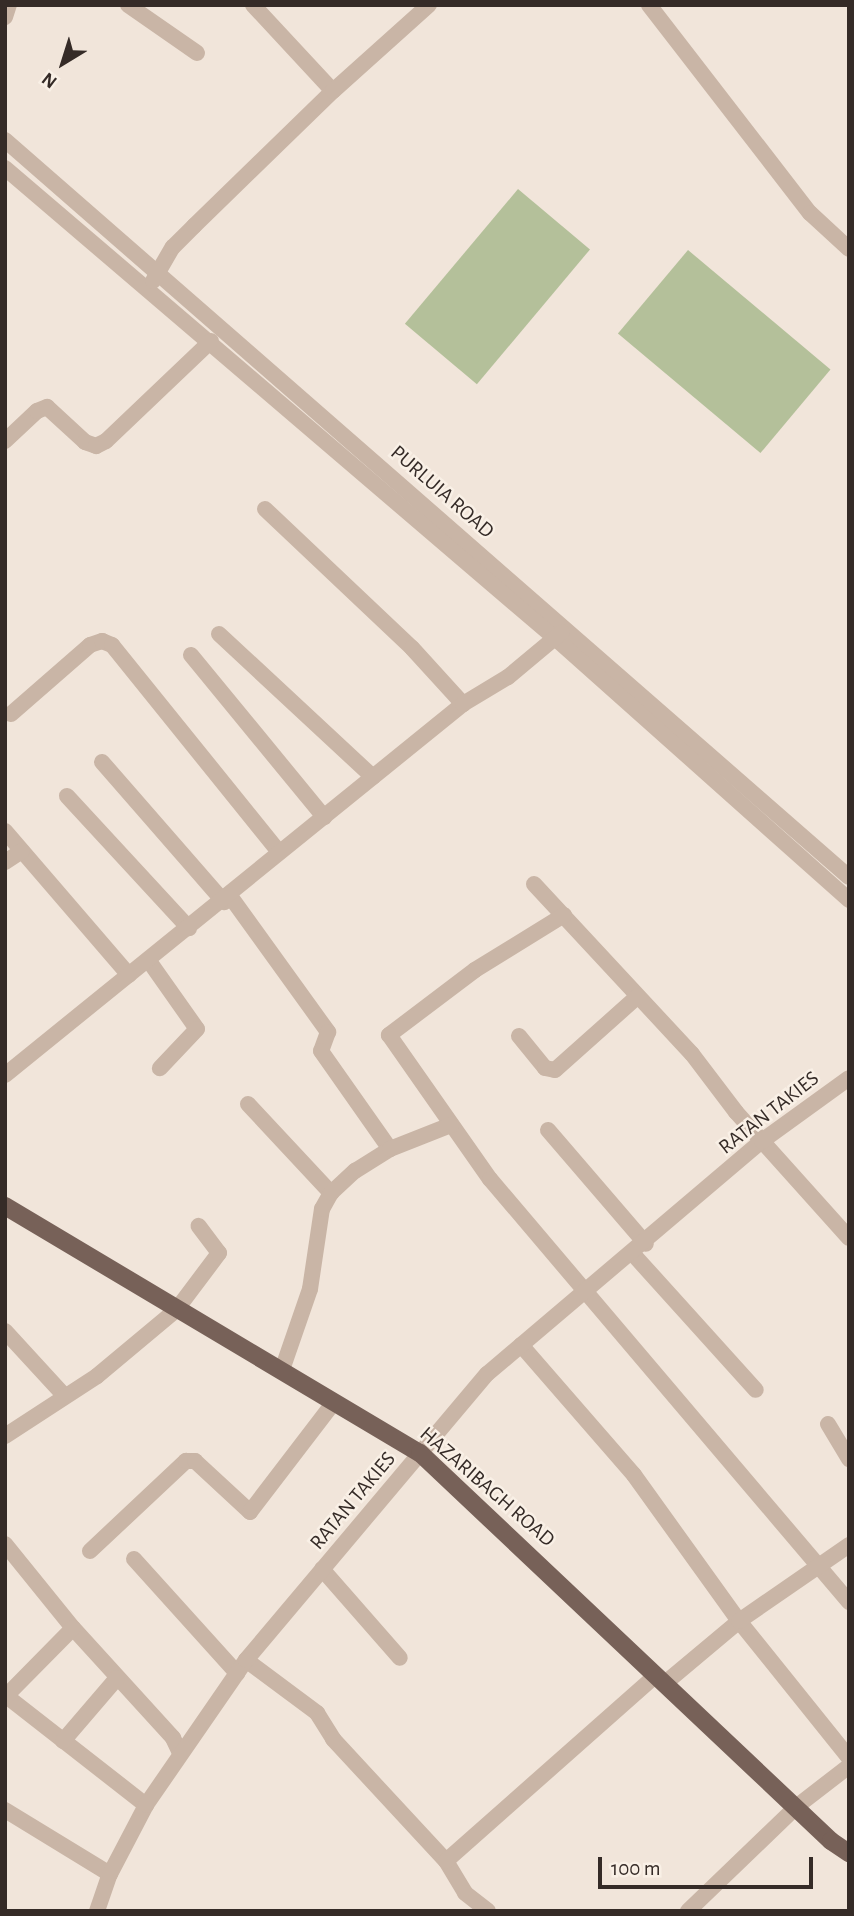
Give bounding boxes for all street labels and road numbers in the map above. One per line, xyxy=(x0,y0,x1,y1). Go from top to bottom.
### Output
street label: PURLUIA ROAD xyxy=(385,440,499,544)
street label: RATAN TAKIES xyxy=(714,1066,824,1160)
street label: HAZARIBAGH ROAD xyxy=(414,1421,560,1553)
street label: RATAN TAKIES xyxy=(305,1447,401,1555)

